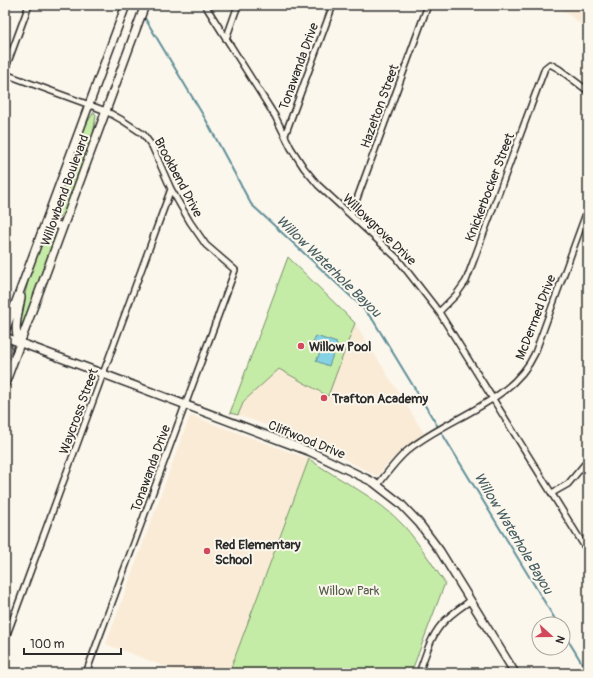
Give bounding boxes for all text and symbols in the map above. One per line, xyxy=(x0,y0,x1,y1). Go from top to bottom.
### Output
street label: Tonawanda Drive xyxy=(276,20,322,112)
street label: Hazelton Street xyxy=(357,62,403,150)
street label: Knickerbocker Street xyxy=(462,130,518,244)
street label: Willowbend Boulevard xyxy=(37,132,93,248)
street label: Brookbend Drive xyxy=(150,135,206,221)
street label: Willowgrove Drive xyxy=(339,191,420,269)
water label: Willow Waterhole Bayou xyxy=(273,212,385,321)
street label: McDermed Drive xyxy=(512,272,560,362)
place label: Willow Pool xyxy=(309,339,371,355)
marker: Willow Pool xyxy=(296,341,306,351)
street label: Waycross Street xyxy=(56,365,102,457)
place label: Trafton Academy xyxy=(331,391,428,407)
marker: Trafton Academy xyxy=(319,393,329,403)
street label: Cliffwood Drive xyxy=(266,417,348,463)
street label: Tonawanda Drive xyxy=(128,422,174,514)
water label: Willow Waterhole Bayou xyxy=(471,469,557,598)
place label: Red Elementary School xyxy=(215,537,301,568)
marker: Red Elementary School xyxy=(202,546,212,556)
park label: Willow Park xyxy=(319,583,380,599)
north arrow xyxy=(531,616,571,656)
scale bar xyxy=(24,630,121,656)
text: N xyxy=(552,634,567,646)
text: 100 m xyxy=(30,637,65,652)

